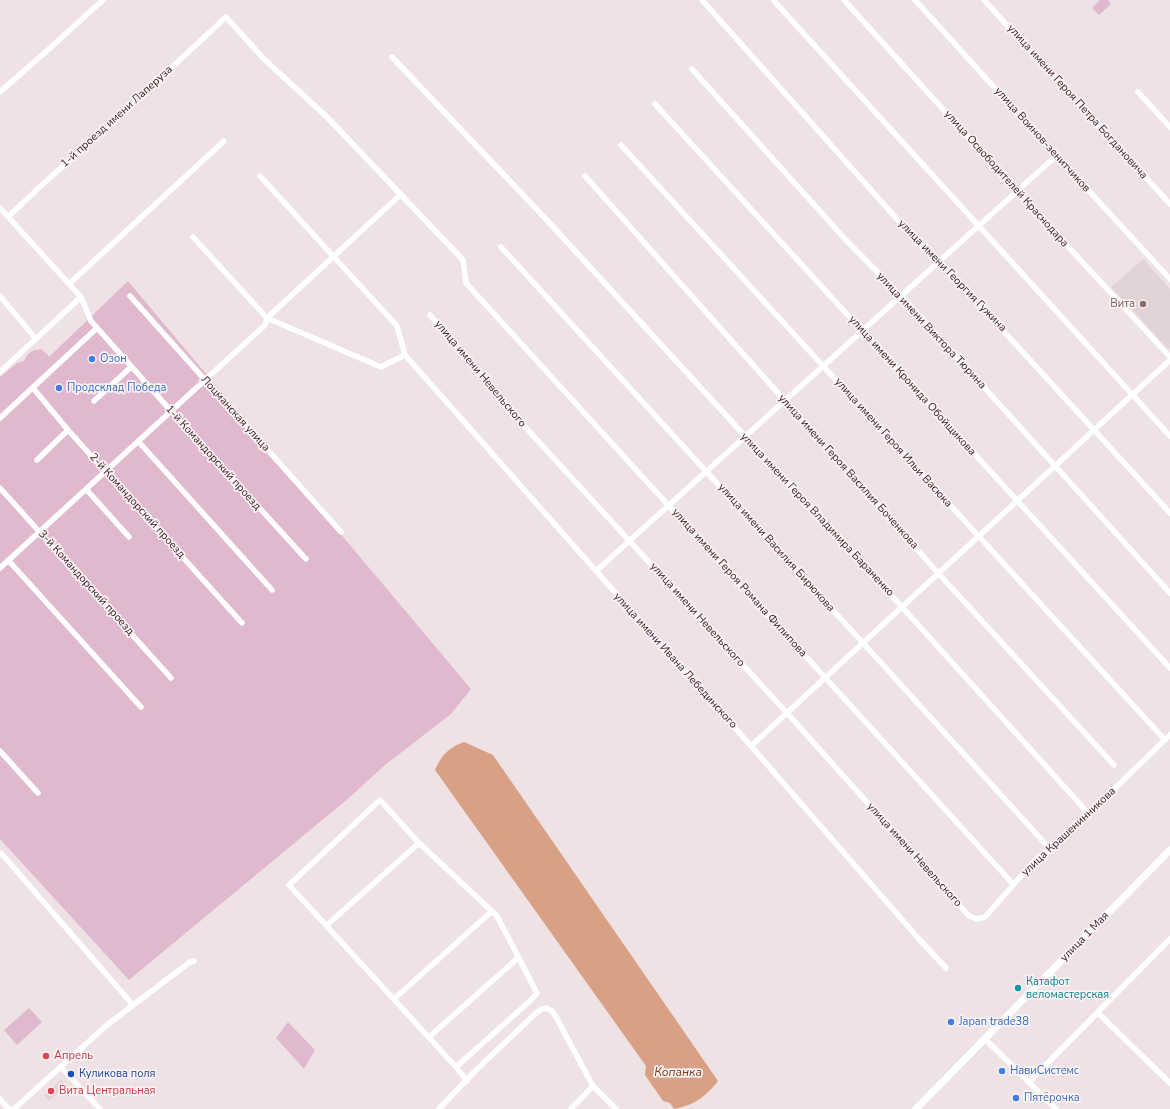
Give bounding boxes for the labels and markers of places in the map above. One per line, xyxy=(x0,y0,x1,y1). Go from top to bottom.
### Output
place label: Вита xyxy=(1110,297,1135,311)
marker: Вита xyxy=(1138,299,1148,309)
place label: Озон xyxy=(100,352,127,366)
marker: Озон xyxy=(87,354,97,364)
place label: Продсклад Победа xyxy=(67,381,166,395)
marker: Продсклад Победа xyxy=(54,383,64,393)
place label: Катафот веломастерская xyxy=(1026,975,1109,1001)
marker: Катафот веломастерская xyxy=(1013,983,1023,993)
place label: Japan trade38 xyxy=(959,1015,1029,1029)
marker: Japan trade38 xyxy=(946,1017,956,1027)
place label: Апрель xyxy=(54,1049,93,1063)
marker: Апрель xyxy=(41,1051,51,1061)
place label: НавиСистемс xyxy=(1010,1064,1079,1078)
marker: НавиСистемс xyxy=(997,1066,1007,1076)
place label: Куликова поля xyxy=(79,1067,156,1081)
marker: Куликова поля xyxy=(66,1069,76,1079)
place label: Вита Центральная xyxy=(59,1084,155,1098)
marker: Вита Центральная xyxy=(46,1086,56,1096)
place label: Пятёрочка xyxy=(1024,1091,1080,1105)
marker: Пятёрочка xyxy=(1011,1093,1021,1103)

